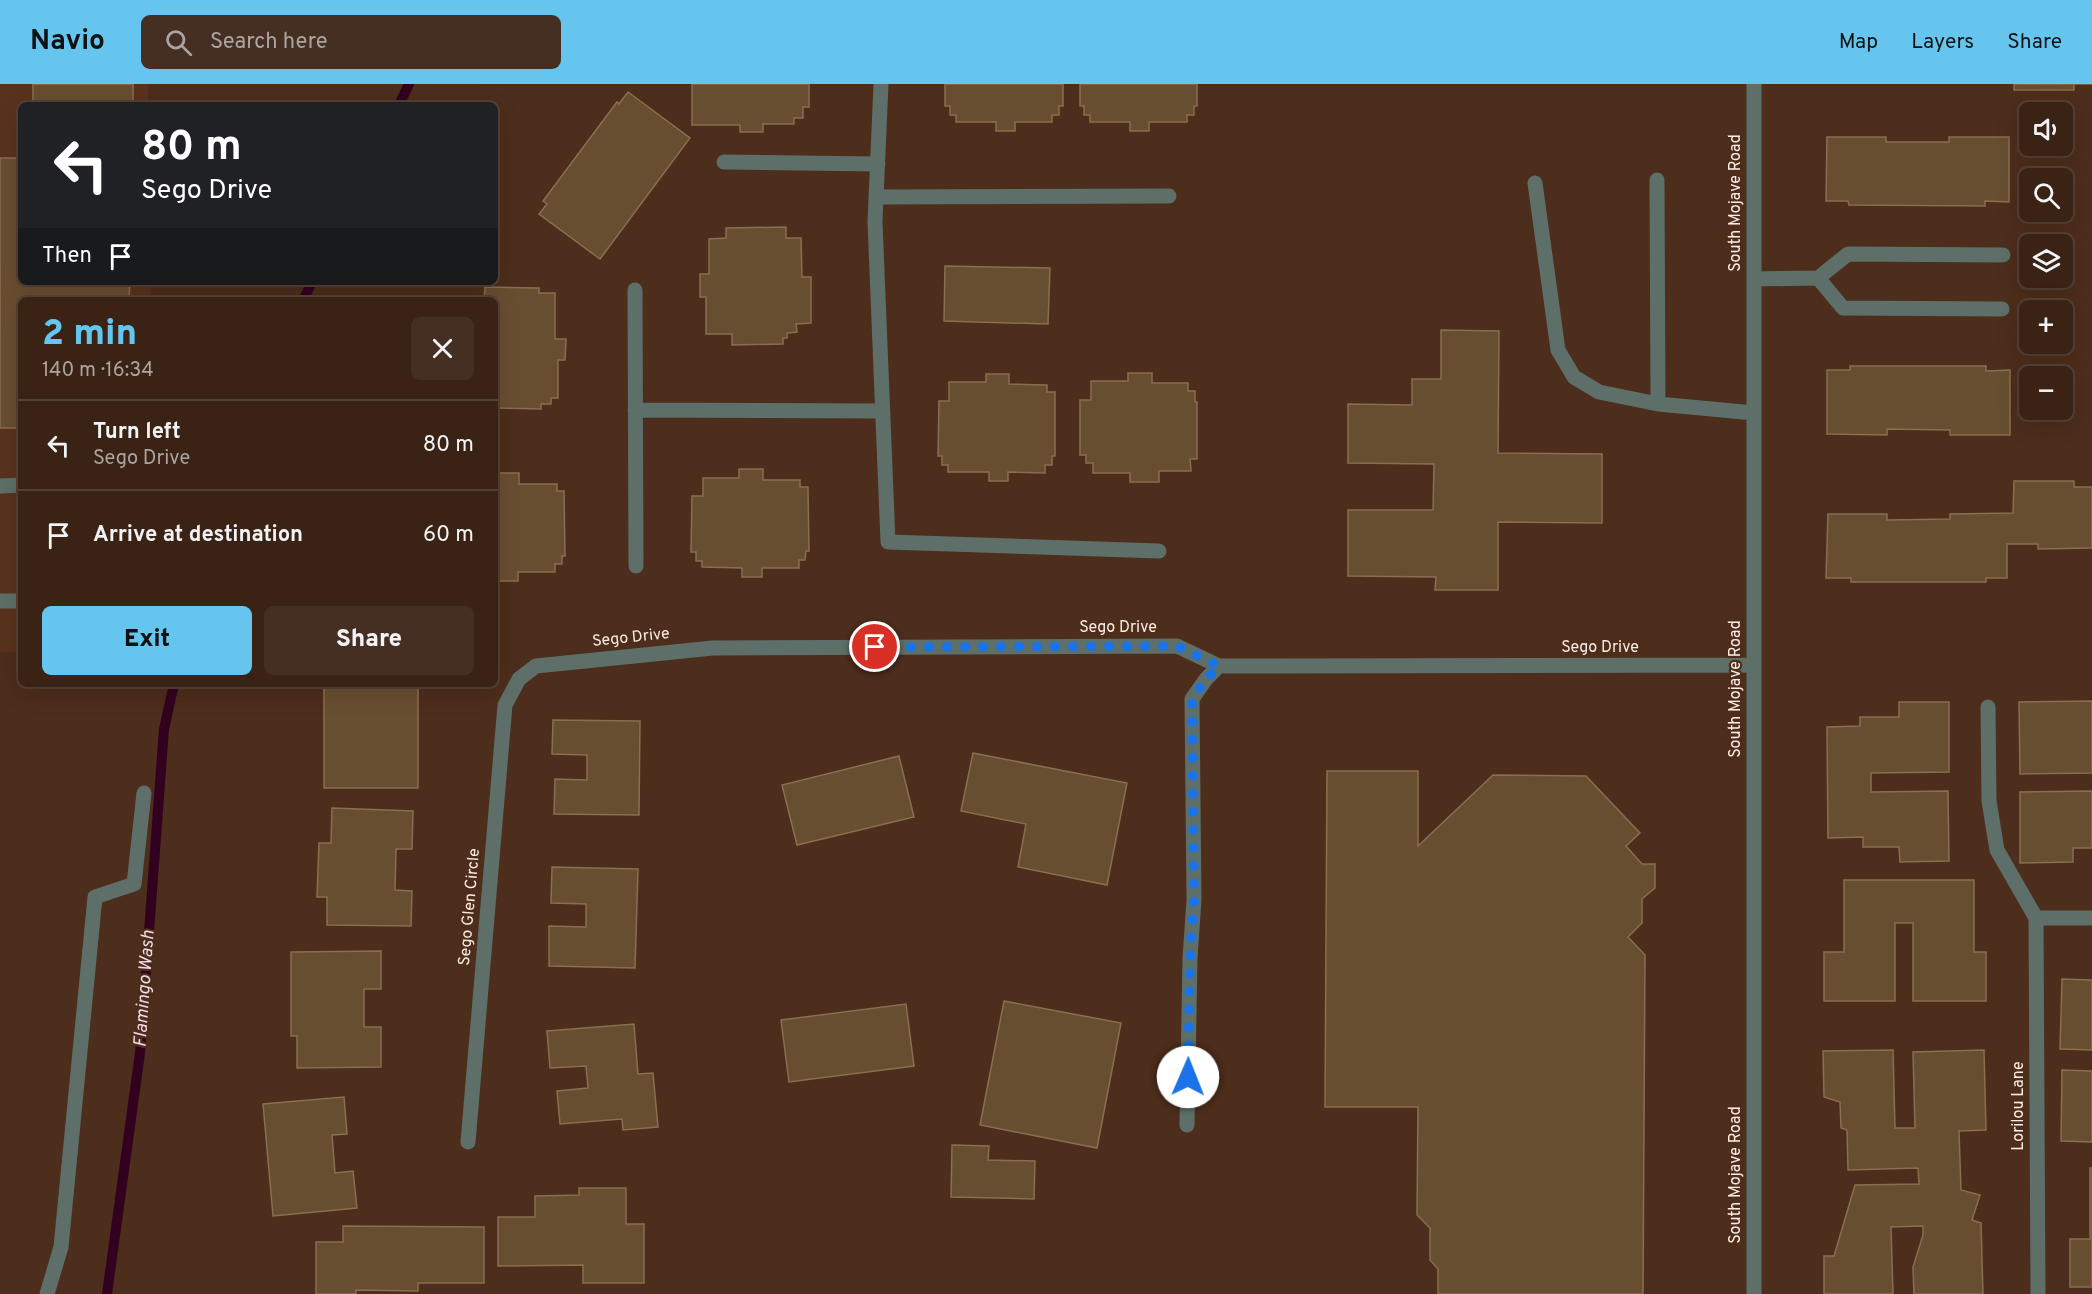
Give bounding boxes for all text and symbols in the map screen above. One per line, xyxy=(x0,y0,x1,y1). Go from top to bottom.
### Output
search box xyxy=(141,15,561,69)
text: Navio xyxy=(30,24,105,60)
icon: search xyxy=(162,26,195,59)
text: Search here xyxy=(210,29,327,56)
text: Map xyxy=(1839,29,1878,56)
text: Layers xyxy=(1911,29,1974,56)
text: Share xyxy=(2007,29,2062,56)
map controls xyxy=(2019,102,2073,420)
button: sound xyxy=(2019,102,2073,156)
text: 80 m xyxy=(141,122,242,175)
icon: left xyxy=(42,126,120,204)
street label: South Mojave Road xyxy=(1726,134,1746,272)
button: search xyxy=(2019,168,2073,222)
text: Sego Drive xyxy=(141,174,272,208)
button: layers xyxy=(2019,234,2073,288)
icon: arrive xyxy=(104,240,137,273)
text: Then xyxy=(42,243,92,270)
button: + xyxy=(2019,300,2073,354)
text: 2 min xyxy=(42,312,137,358)
button: close xyxy=(411,317,474,380)
text: 140 m · 16:34 xyxy=(42,358,154,384)
button: − xyxy=(2019,366,2073,420)
text: Turn left xyxy=(93,419,181,446)
icon: left xyxy=(42,429,75,462)
text: 80 m xyxy=(423,432,474,459)
text: Sego Drive xyxy=(93,446,190,472)
icon: arrive xyxy=(42,519,75,552)
text: Arrive at destination xyxy=(93,522,303,549)
text: 60 m xyxy=(423,522,474,549)
button: Exit xyxy=(42,606,252,675)
button: Share xyxy=(264,606,474,675)
street label: Sego Drive xyxy=(1079,618,1157,638)
street label: South Mojave Road xyxy=(1726,620,1746,758)
pin xyxy=(849,621,900,672)
street label: Sego Drive xyxy=(591,624,671,652)
icon: arrive xyxy=(858,630,891,663)
street label: Sego Drive xyxy=(1561,638,1639,658)
street label: Sego Glen Circle xyxy=(455,848,485,966)
water label: Flamingo Wash xyxy=(129,930,161,1048)
position arrow xyxy=(1156,1045,1220,1109)
street label: Lorilou Lane xyxy=(2009,1061,2029,1151)
street label: South Mojave Road xyxy=(1726,1106,1746,1244)

